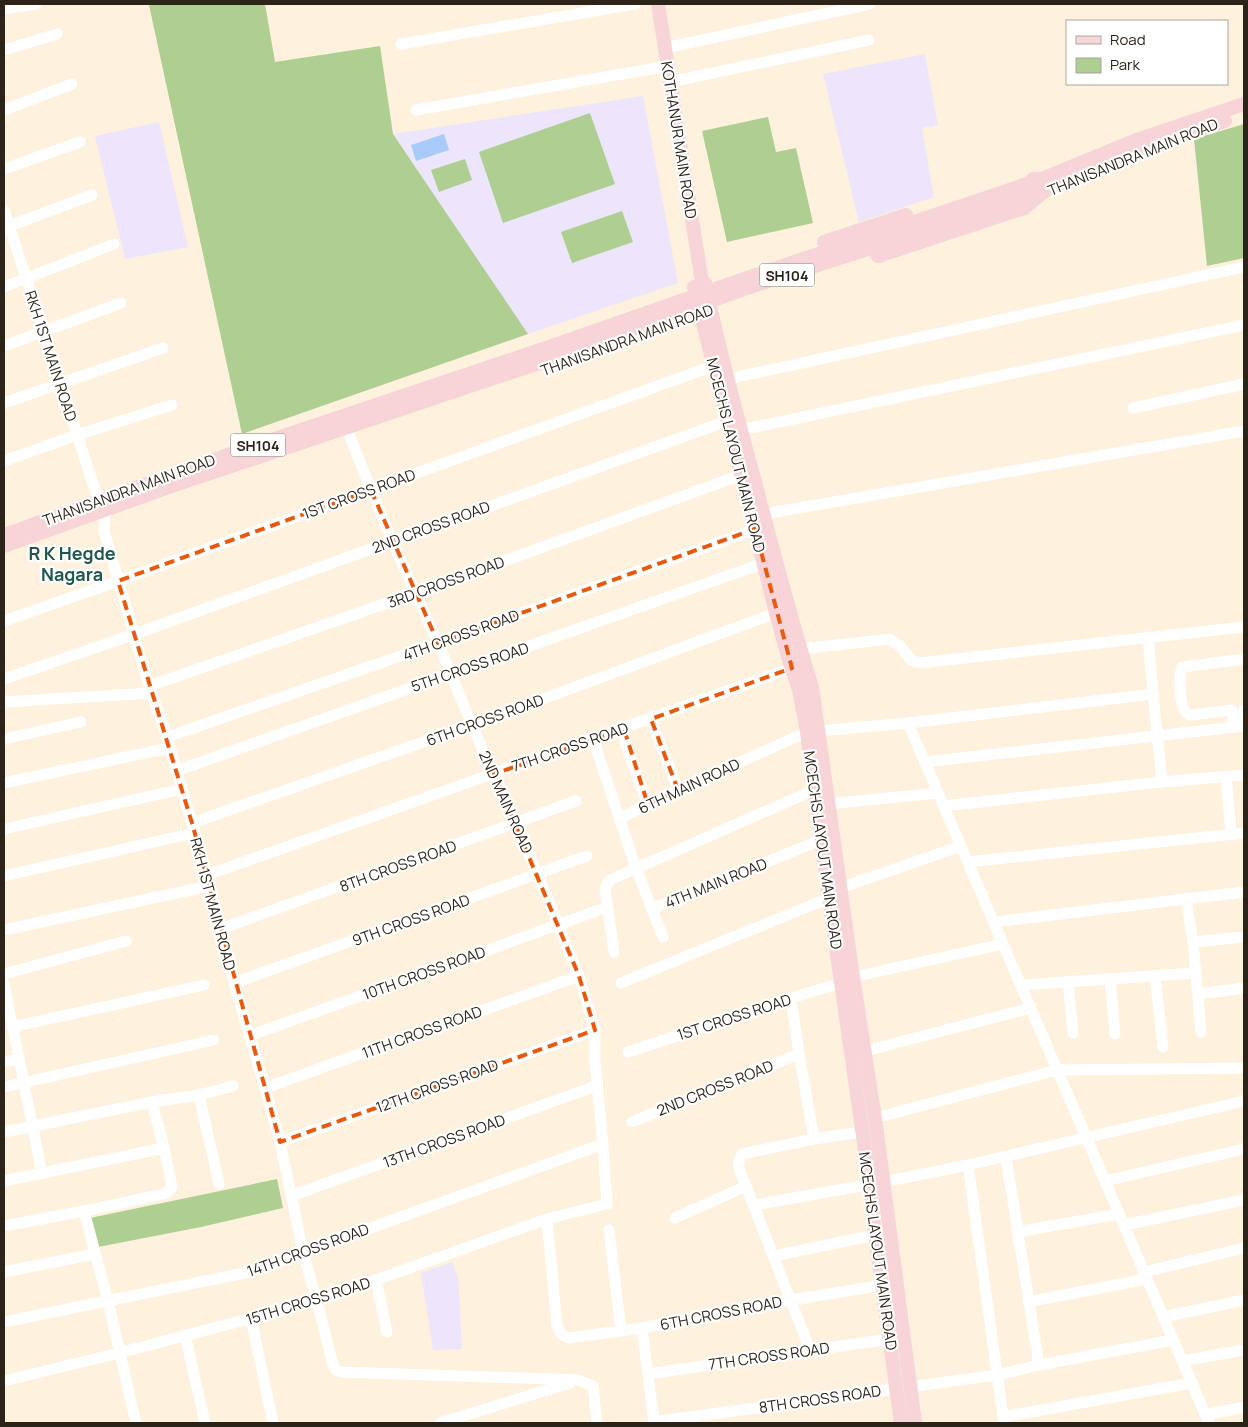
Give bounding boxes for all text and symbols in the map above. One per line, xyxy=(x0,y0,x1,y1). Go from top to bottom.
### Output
legend xyxy=(1066,20,1228,85)
text: Road xyxy=(1110,29,1146,50)
text: Park xyxy=(1110,54,1140,75)
street label: KOTHANUR MAIN ROAD xyxy=(656,60,702,220)
street label: THANISANDRA MAIN ROAD xyxy=(1045,113,1221,201)
road number: SH104 xyxy=(760,264,814,286)
street label: RKH 1ST MAIN ROAD xyxy=(20,288,82,424)
street label: THANISANDRA MAIN ROAD xyxy=(538,299,716,381)
street label: MCECHS LAYOUT MAIN ROAD xyxy=(702,355,770,555)
road number: SH104 xyxy=(230,434,286,456)
street label: THANISANDRA MAIN ROAD xyxy=(40,449,218,531)
street label: 1ST CROSS ROAD xyxy=(300,464,418,524)
street label: 2ND CROSS ROAD xyxy=(369,496,493,558)
district label: R K Hegde Nagara xyxy=(28,541,116,586)
street label: 3RD CROSS ROAD xyxy=(385,551,507,613)
street label: 4TH CROSS ROAD xyxy=(400,604,522,666)
street label: 5TH CROSS ROAD xyxy=(408,637,532,697)
street label: 6TH CROSS ROAD xyxy=(423,689,547,751)
street label: 7TH CROSS ROAD xyxy=(509,717,631,777)
street label: 2ND MAIN ROAD xyxy=(474,747,538,857)
street label: MCECHS LAYOUT MAIN ROAD xyxy=(799,749,847,951)
street label: 6TH MAIN ROAD xyxy=(635,753,743,819)
street label: RKH 1ST MAIN ROAD xyxy=(185,835,241,973)
street label: 8TH CROSS ROAD xyxy=(336,835,460,897)
street label: 4TH MAIN ROAD xyxy=(662,853,770,913)
street label: 9TH CROSS ROAD xyxy=(349,889,473,951)
street label: 10TH CROSS ROAD xyxy=(360,941,488,1005)
street label: 1ST CROSS ROAD xyxy=(674,989,794,1045)
street label: 11TH CROSS ROAD xyxy=(359,1001,485,1063)
street label: 12TH CROSS ROAD xyxy=(373,1054,501,1118)
street label: 2ND CROSS ROAD xyxy=(653,1055,777,1121)
street label: 13TH CROSS ROAD xyxy=(380,1109,508,1173)
street label: MCECHS LAYOUT MAIN ROAD xyxy=(854,1150,902,1352)
street label: 14TH CROSS ROAD xyxy=(244,1218,372,1282)
street label: 15TH CROSS ROAD xyxy=(243,1272,373,1330)
street label: 6TH CROSS ROAD xyxy=(658,1291,784,1335)
street label: 7TH CROSS ROAD xyxy=(707,1337,831,1375)
street label: 8TH CROSS ROAD xyxy=(757,1380,883,1418)

